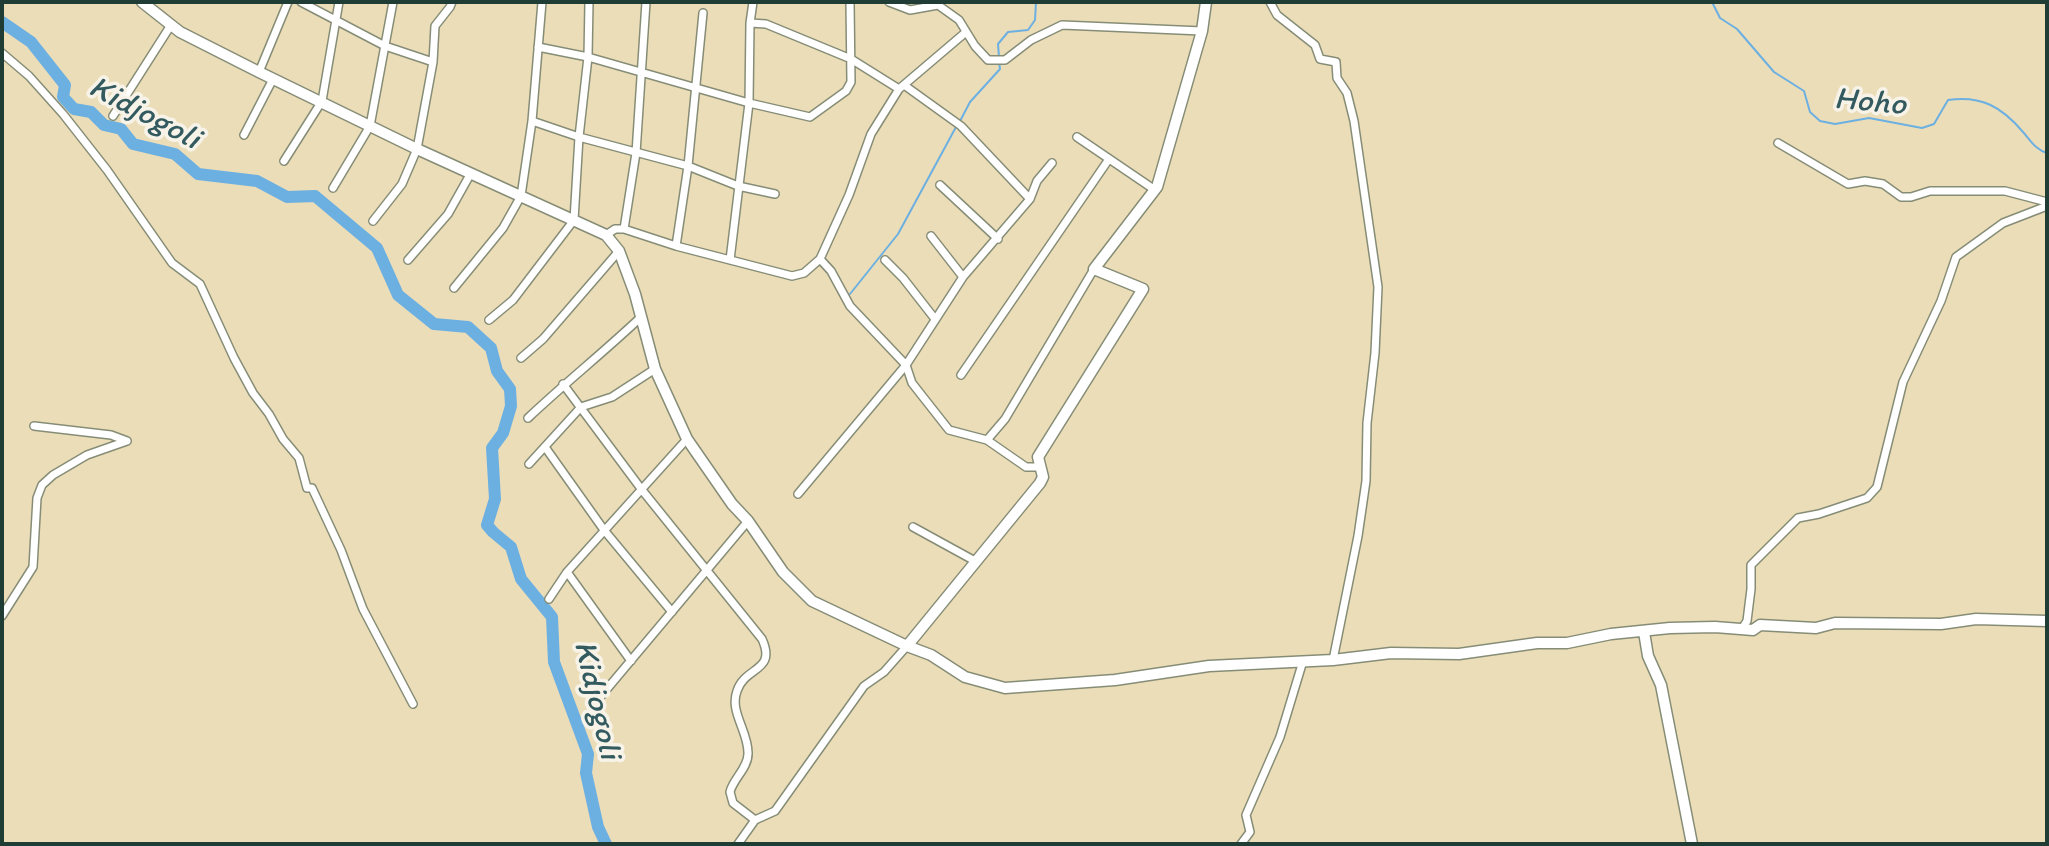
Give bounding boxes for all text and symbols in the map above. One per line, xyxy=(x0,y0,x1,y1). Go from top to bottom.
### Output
water label: Kidjogoli xyxy=(82,69,206,159)
water label: Hoho xyxy=(1832,81,1908,125)
water label: Kidjogoli xyxy=(564,637,628,763)

